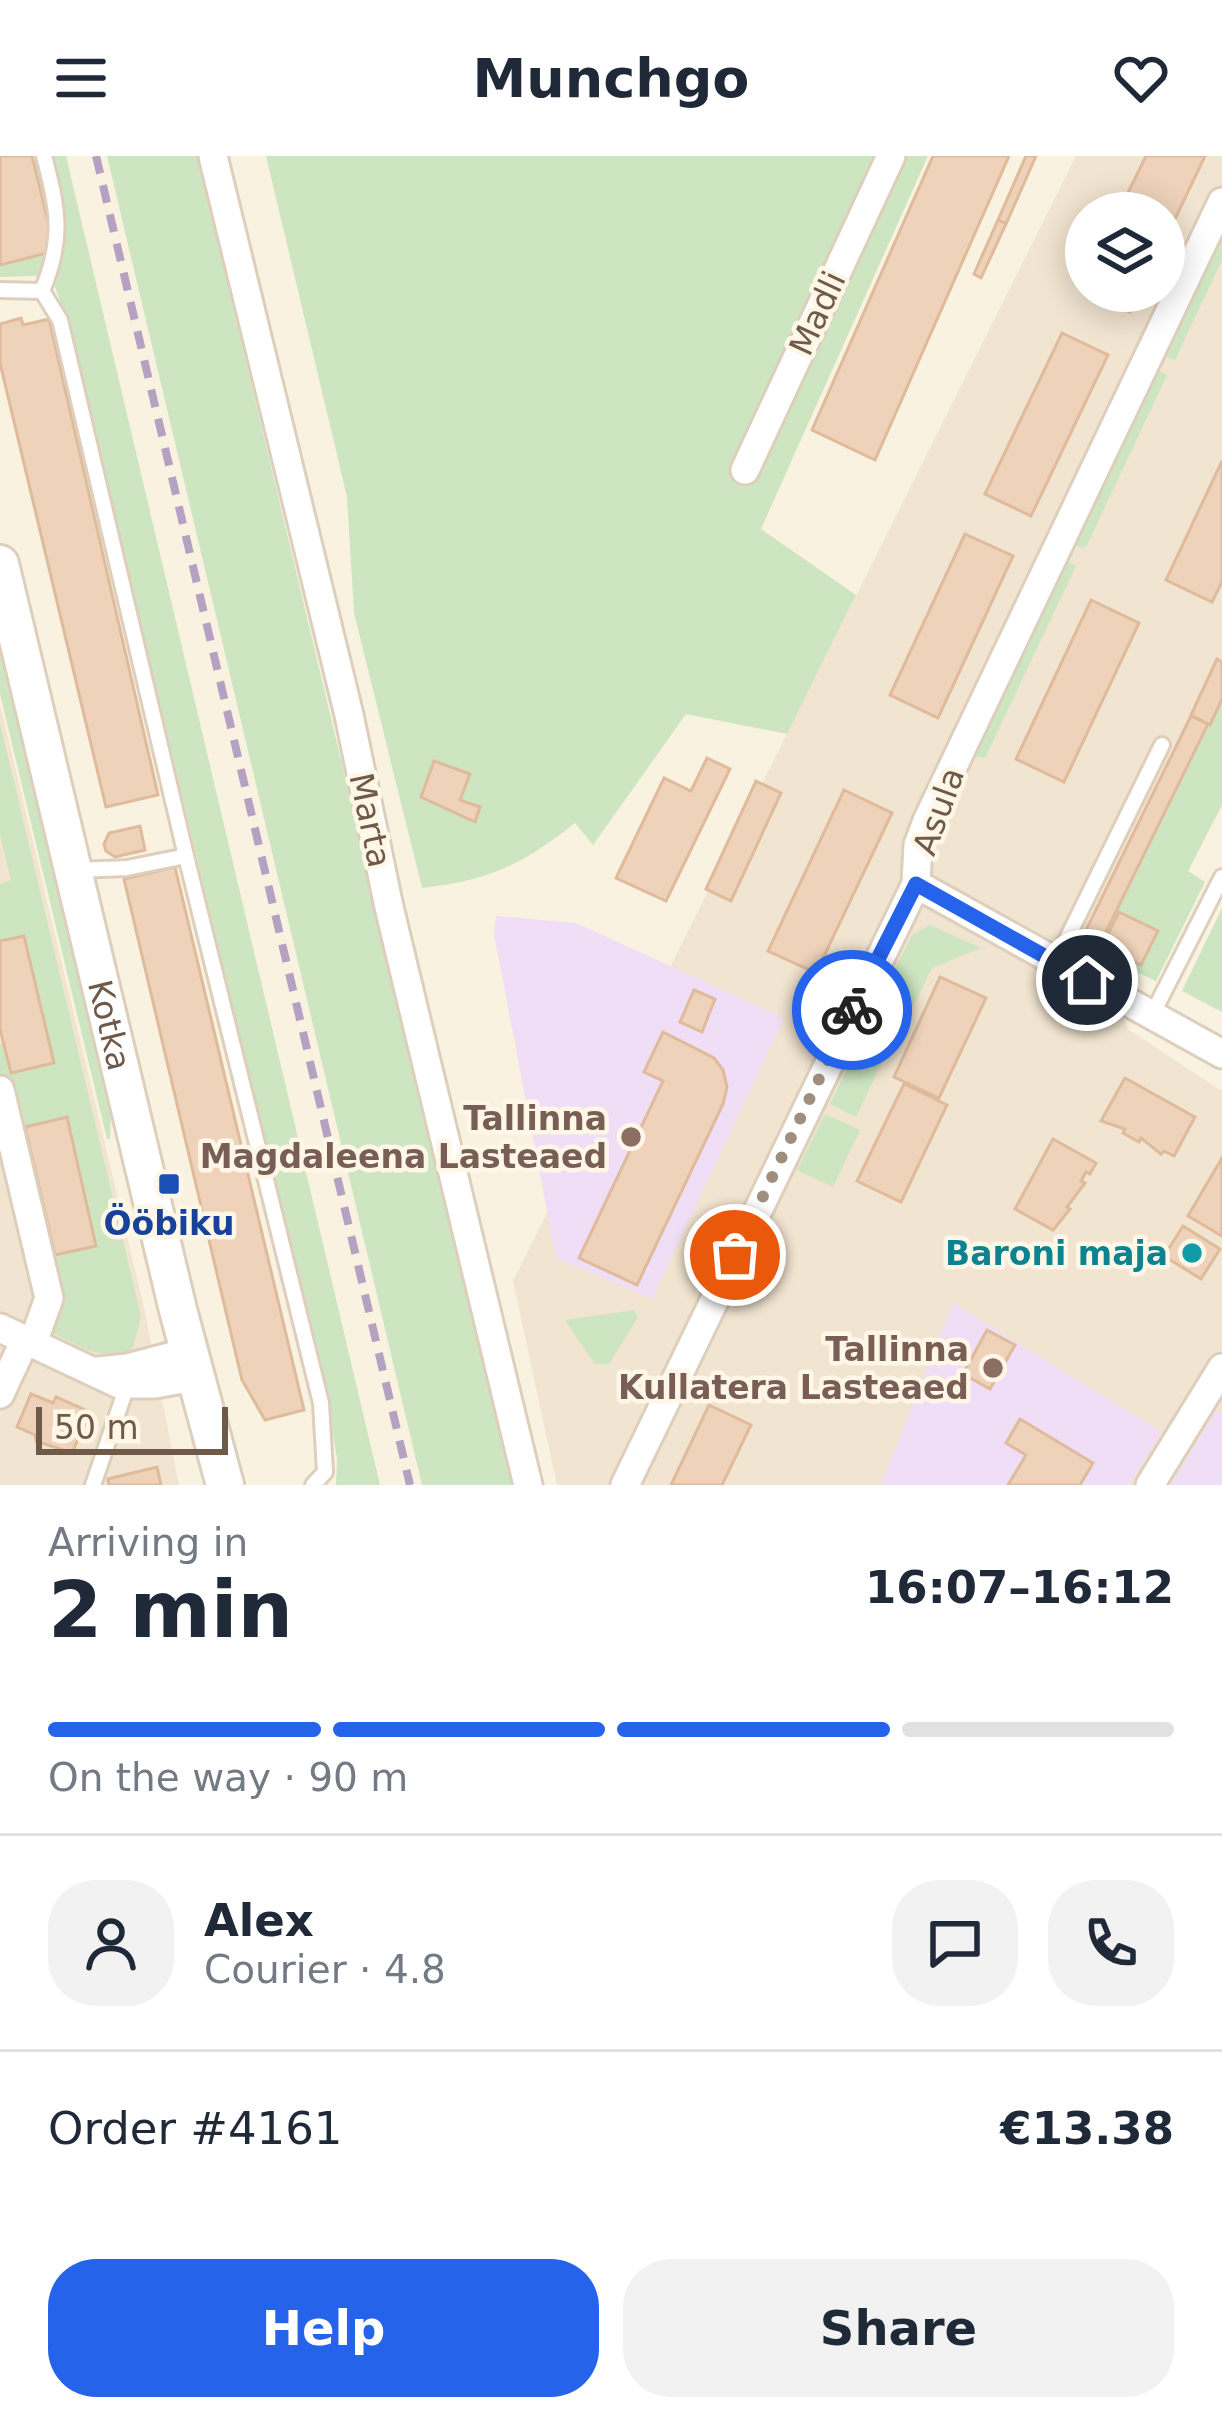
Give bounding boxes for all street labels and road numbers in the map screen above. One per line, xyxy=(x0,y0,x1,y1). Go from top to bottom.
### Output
street label: Madli xyxy=(781,265,854,361)
street label: Asula xyxy=(905,762,972,860)
street label: Marta xyxy=(342,769,400,871)
street label: Kotka xyxy=(80,976,139,1074)

